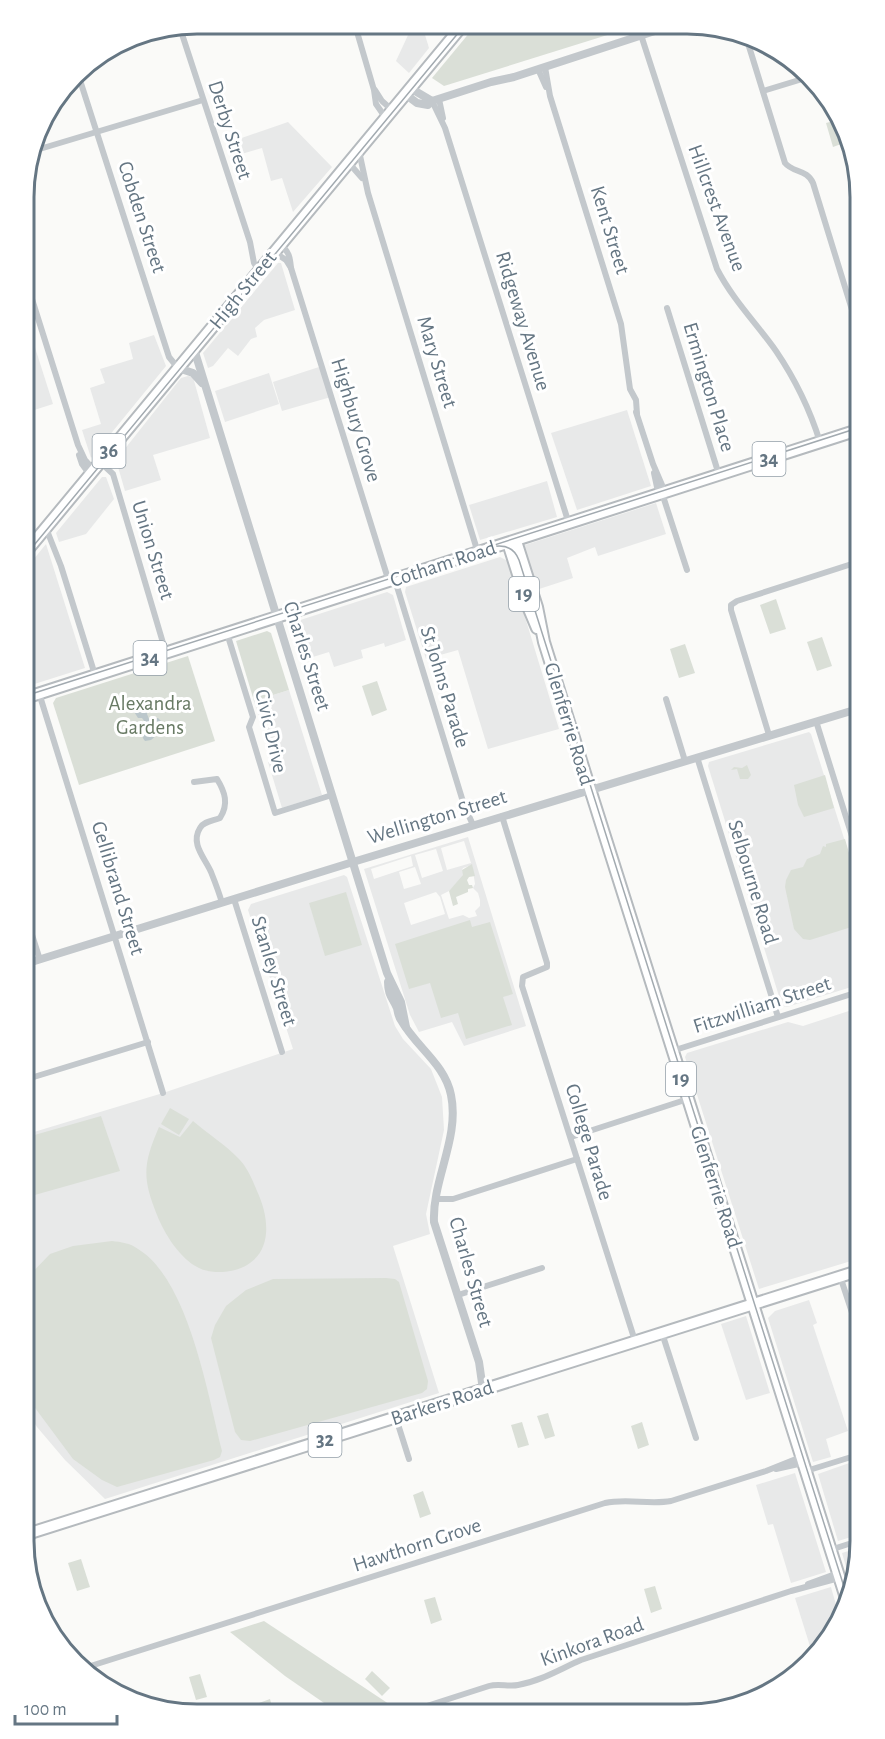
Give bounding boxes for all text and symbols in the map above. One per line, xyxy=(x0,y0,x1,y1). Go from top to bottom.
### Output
street label: Derby Street xyxy=(204,78,256,182)
street label: Hillcrest Avenue xyxy=(684,142,750,274)
street label: Cobden Street xyxy=(114,159,170,276)
street label: Kent Street xyxy=(587,183,633,277)
street label: High Street xyxy=(205,247,281,333)
street label: Ridgeway Avenue xyxy=(492,249,554,393)
street label: Mary Street xyxy=(413,314,461,411)
street label: Ermington Place xyxy=(679,320,739,454)
street label: Highbury Grove xyxy=(327,355,385,485)
road number: 36 xyxy=(92,434,126,468)
road number: 34 xyxy=(752,442,786,476)
street label: Union Street xyxy=(128,498,178,602)
street label: Cotham Road xyxy=(387,537,499,591)
road number: 19 xyxy=(509,577,539,611)
street label: Charles Street xyxy=(279,599,335,714)
street label: St Johns Parade xyxy=(417,624,473,750)
road number: 34 xyxy=(134,641,166,675)
street label: Glenferrie Road xyxy=(540,660,598,788)
street label: Civic Drive xyxy=(251,687,291,775)
park label: Alexandra Gardens xyxy=(108,693,192,738)
street label: Wellington Street xyxy=(365,786,509,848)
street label: Selbourne Road xyxy=(724,817,782,947)
street label: Gellibrand Street xyxy=(88,819,148,958)
street label: Stanley Street xyxy=(247,914,301,1029)
street label: Fitzwilliam Street xyxy=(691,973,834,1037)
road number: 19 xyxy=(666,1062,696,1096)
street label: College Parade xyxy=(561,1081,617,1203)
street label: Glenferrie Road xyxy=(686,1123,746,1251)
street label: Charles Street xyxy=(445,1214,497,1330)
street label: Barkers Road xyxy=(388,1377,496,1429)
road number: 32 xyxy=(308,1423,342,1457)
street label: Hawthorn Grove xyxy=(350,1514,484,1576)
street label: Kinkora Road xyxy=(538,1614,647,1670)
scale bar xyxy=(15,1688,117,1726)
text: 100 m xyxy=(24,1701,67,1719)

